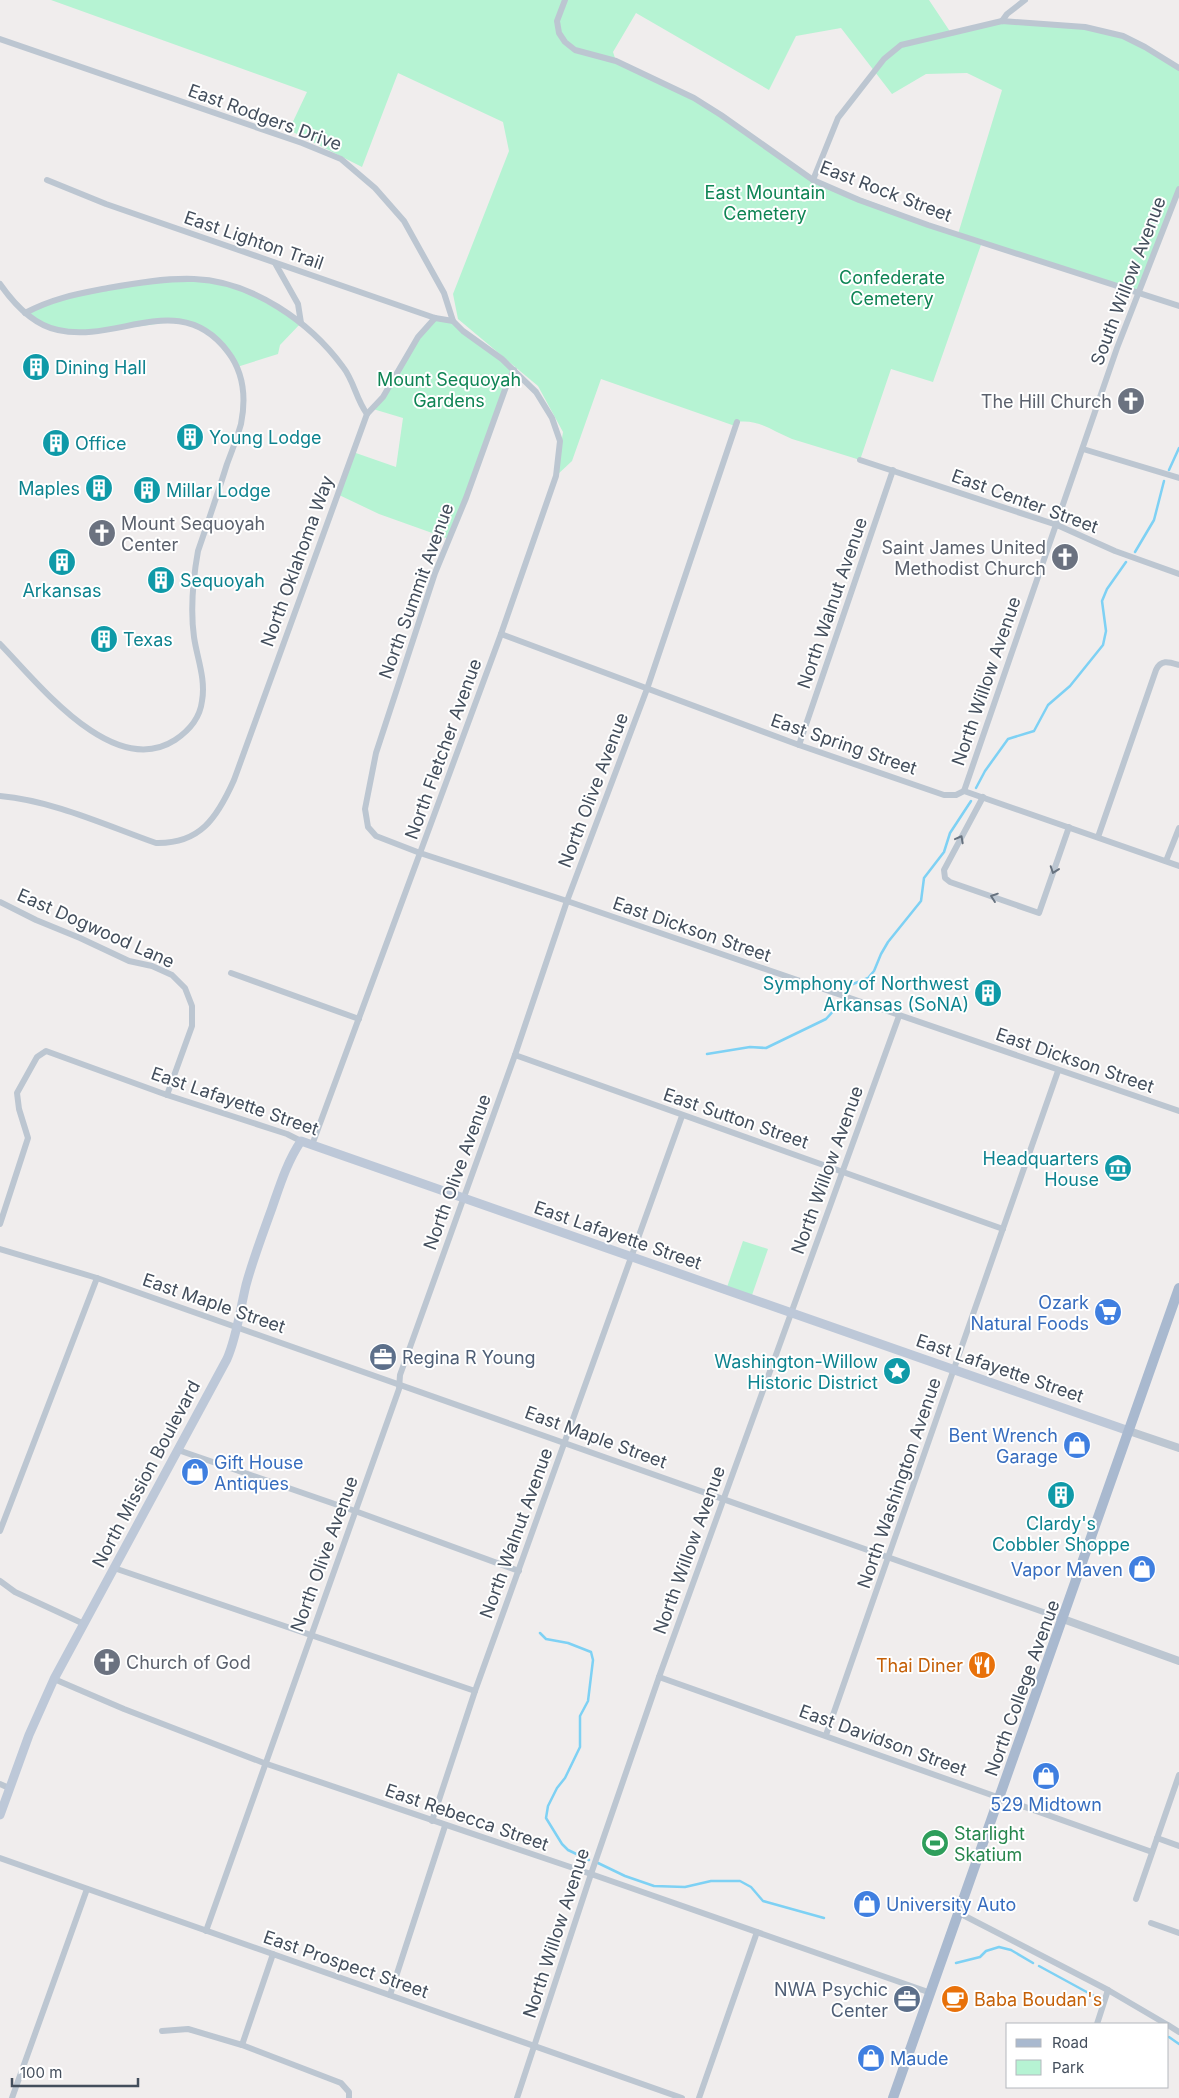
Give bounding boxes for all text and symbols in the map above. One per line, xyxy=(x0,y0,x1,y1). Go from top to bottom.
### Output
street label: East Rodgers Drive xyxy=(185,79,345,155)
street label: East Rock Street xyxy=(817,156,955,226)
park label: East Mountain Cemetery xyxy=(705,182,825,224)
street label: South Willow Avenue xyxy=(1086,194,1170,368)
street label: East Lighton Trail xyxy=(182,206,326,274)
park label: Confederate Cemetery xyxy=(839,267,945,309)
building icon: Dining Hall xyxy=(21,352,51,382)
place label: Dining Hall xyxy=(55,357,146,378)
park label: Mount Sequoyah Gardens xyxy=(377,369,521,411)
church icon: The Hill Church xyxy=(1116,386,1146,416)
place label: The Hill Church xyxy=(981,391,1112,412)
building icon: Young Lodge xyxy=(175,422,205,452)
place label: Young Lodge xyxy=(209,427,322,448)
building icon: Office xyxy=(41,428,71,458)
place label: Office xyxy=(75,433,127,454)
street label: East Center Street xyxy=(949,465,1101,537)
building icon: Maples xyxy=(84,473,114,503)
street label: North Oklahoma Way xyxy=(256,473,338,649)
building icon: Millar Lodge xyxy=(132,475,162,505)
place label: Maples xyxy=(18,478,80,499)
place label: Millar Lodge xyxy=(166,480,271,501)
street label: North Summit Avenue xyxy=(374,500,458,682)
place label: Mount Sequoyah Center xyxy=(121,513,265,555)
street label: North Walnut Avenue xyxy=(793,515,871,691)
church icon: Mount Sequoyah Center xyxy=(87,518,117,548)
place label: Saint James United Methodist Church xyxy=(882,537,1046,579)
church icon: Saint James United Methodist Church xyxy=(1050,542,1080,572)
building icon: Arkansas xyxy=(47,547,77,577)
building icon: Sequoyah xyxy=(146,565,176,595)
place label: Sequoyah xyxy=(180,570,265,591)
place label: Arkansas xyxy=(22,580,102,601)
street label: North Willow Avenue xyxy=(947,594,1025,768)
building icon: Texas xyxy=(89,624,119,654)
place label: Texas xyxy=(123,629,173,650)
street label: North Fletcher Avenue xyxy=(401,656,485,842)
street label: East Spring Street xyxy=(768,709,920,779)
street label: North Olive Avenue xyxy=(554,710,632,870)
one-way arrow xyxy=(954,836,964,845)
one-way arrow xyxy=(1050,865,1060,873)
street label: East Dogwood Lane xyxy=(14,884,178,972)
street label: East Dickson Street xyxy=(610,892,774,966)
one-way arrow xyxy=(991,893,999,903)
place label: Symphony of Northwest Arkansas (SoNA) xyxy=(763,973,969,1015)
building icon: Symphony of Northwest Arkansas (SoNA) xyxy=(973,978,1003,1008)
street label: East Dickson Street xyxy=(993,1023,1157,1097)
street label: East Lafayette Street xyxy=(149,1062,322,1140)
street label: East Sutton Street xyxy=(661,1083,811,1153)
street label: North Willow Avenue xyxy=(787,1083,867,1257)
street label: North Olive Avenue xyxy=(419,1091,495,1253)
place label: Headquarters House xyxy=(983,1148,1099,1190)
museum icon: Headquarters House xyxy=(1103,1153,1133,1183)
street label: East Lafayette Street xyxy=(532,1196,705,1274)
street label: East Maple Street xyxy=(140,1269,288,1337)
place label: Ozark Natural Foods xyxy=(970,1292,1089,1334)
supermarket icon: Ozark Natural Foods xyxy=(1093,1297,1123,1327)
street label: East Lafayette Street xyxy=(914,1329,1087,1407)
office icon: Regina R Young xyxy=(368,1342,398,1372)
place label: Regina R Young xyxy=(402,1347,536,1368)
place label: Washington-Willow Historic District xyxy=(714,1351,878,1393)
place icon: Washington-Willow Historic District xyxy=(882,1356,912,1386)
street label: North Washington Avenue xyxy=(853,1375,945,1591)
street label: North Mission Boulevard xyxy=(88,1377,204,1571)
street label: East Maple Street xyxy=(522,1402,670,1472)
place label: Bent Wrench Garage xyxy=(948,1425,1058,1467)
shop icon: Bent Wrench Garage xyxy=(1062,1430,1092,1460)
street label: North Walnut Avenue xyxy=(475,1445,557,1621)
place label: Gift House Antiques xyxy=(214,1452,304,1494)
shop icon: Gift House Antiques xyxy=(180,1457,210,1487)
street label: North Willow Avenue xyxy=(649,1463,729,1637)
street label: North Olive Avenue xyxy=(286,1473,362,1635)
building icon: Clardy's Cobbler Shoppe xyxy=(1046,1480,1076,1510)
place label: Clardy's Cobbler Shoppe xyxy=(992,1513,1130,1555)
shop icon: Vapor Maven xyxy=(1127,1554,1157,1584)
place label: Vapor Maven xyxy=(1011,1559,1123,1580)
street label: North College Avenue xyxy=(980,1597,1064,1779)
church icon: Church of God xyxy=(92,1647,122,1677)
restaurant icon: Thai Diner xyxy=(967,1650,997,1680)
place label: Church of God xyxy=(126,1652,251,1673)
place label: Thai Diner xyxy=(876,1655,963,1676)
street label: East Davidson Street xyxy=(796,1700,970,1780)
shop icon: 529 Midtown xyxy=(1031,1761,1061,1791)
street label: East Rebecca Street xyxy=(383,1779,552,1855)
place label: 529 Midtown xyxy=(990,1794,1102,1815)
place label: Starlight Skatium xyxy=(954,1823,1025,1865)
sports icon: Starlight Skatium xyxy=(920,1828,950,1858)
street label: North Willow Avenue xyxy=(519,1845,593,2021)
shop icon: University Auto xyxy=(852,1889,882,1919)
place label: University Auto xyxy=(886,1894,1016,1915)
street label: East Prospect Street xyxy=(261,1926,431,2002)
place label: NWA Psychic Center xyxy=(774,1979,888,2021)
office icon: NWA Psychic Center xyxy=(892,1984,922,2014)
cafe icon: Baba Boudan's xyxy=(940,1984,970,2014)
place label: Baba Boudan's xyxy=(974,1989,1102,2010)
legend xyxy=(1006,2023,1169,2088)
text: Road xyxy=(1052,2033,1088,2052)
shop icon: Maude xyxy=(856,2043,886,2073)
place label: Maude xyxy=(890,2048,949,2069)
scale bar xyxy=(12,2056,139,2088)
text: Park xyxy=(1052,2058,1085,2077)
text: 100 m xyxy=(20,2063,62,2082)

